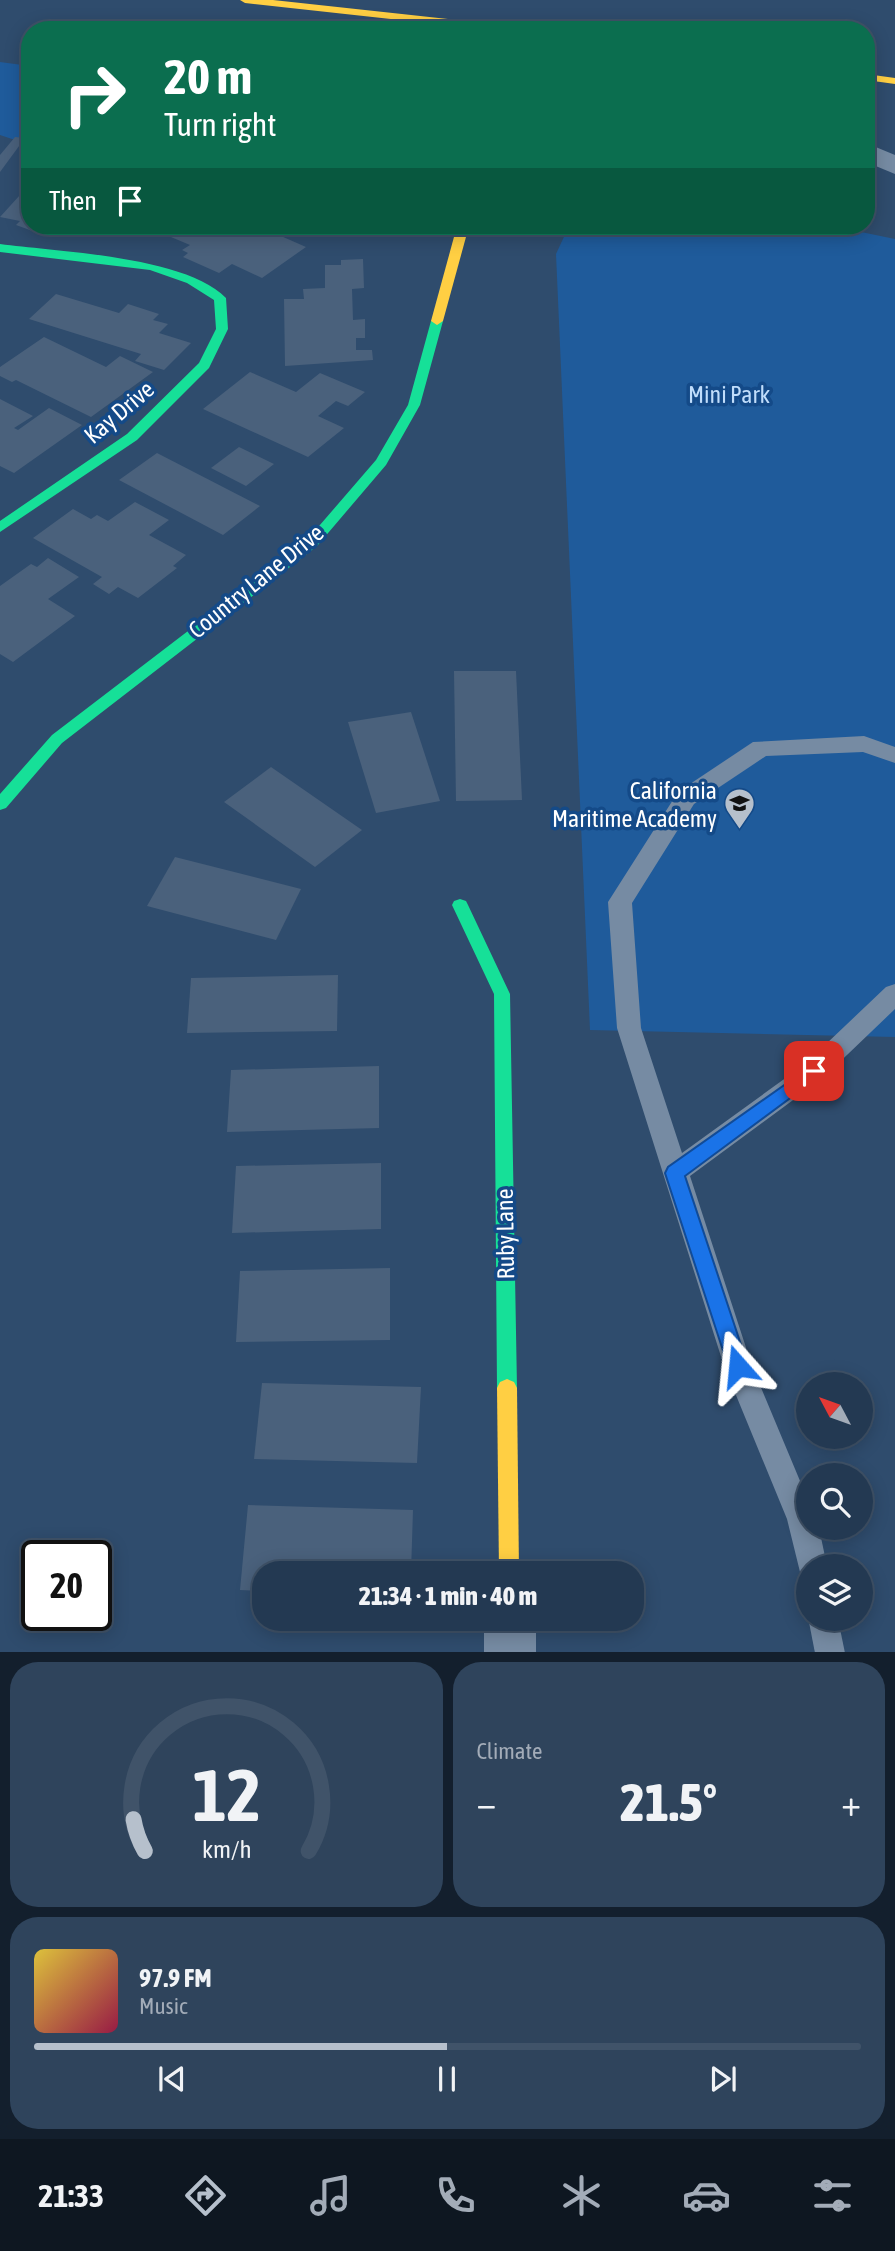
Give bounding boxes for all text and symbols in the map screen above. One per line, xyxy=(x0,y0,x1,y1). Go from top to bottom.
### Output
text: 20 m xyxy=(164,48,252,104)
icon: right xyxy=(49,49,140,140)
text: Turn right xyxy=(164,106,277,143)
icon: arrive xyxy=(111,182,149,220)
text: Then xyxy=(49,186,97,216)
street label: Kay Drive xyxy=(79,375,159,449)
park label: Mini Park xyxy=(688,381,770,408)
street label: Country Lane Drive xyxy=(183,518,329,644)
place label: California Maritime Academy xyxy=(552,777,717,832)
school or university icon: California Maritime Academy xyxy=(723,787,757,831)
pin xyxy=(784,1041,844,1101)
icon: arrive xyxy=(795,1052,833,1090)
street label: Ruby Lane xyxy=(491,1188,519,1280)
position arrow xyxy=(701,1329,775,1403)
north arrow xyxy=(796,1372,873,1449)
map controls xyxy=(796,1372,873,1631)
button: search xyxy=(796,1463,873,1540)
speed limit sign: 20 xyxy=(21,1540,112,1631)
button: layers xyxy=(796,1554,873,1631)
text: 21:34 · 1 min · 40 m xyxy=(359,1581,537,1611)
text: Climate xyxy=(477,1738,542,1764)
text: 12 xyxy=(192,1753,260,1836)
text: 21.5° xyxy=(620,1772,717,1832)
text: − xyxy=(477,1781,496,1824)
text: + xyxy=(841,1781,861,1824)
text: km/h xyxy=(201,1834,251,1862)
text: 97.9 FM xyxy=(139,1963,212,1993)
text: Music xyxy=(139,1993,187,2019)
icon: previous xyxy=(153,2060,191,2098)
icon: pause xyxy=(428,2060,466,2098)
icon: next xyxy=(704,2060,742,2098)
icon: directions xyxy=(181,2171,230,2220)
icon: music xyxy=(306,2171,355,2220)
icon: phone xyxy=(431,2171,480,2220)
icon: climate xyxy=(557,2171,606,2220)
icon: car xyxy=(682,2171,731,2220)
icon: filters xyxy=(808,2171,857,2220)
text: 21:33 xyxy=(38,2177,104,2214)

